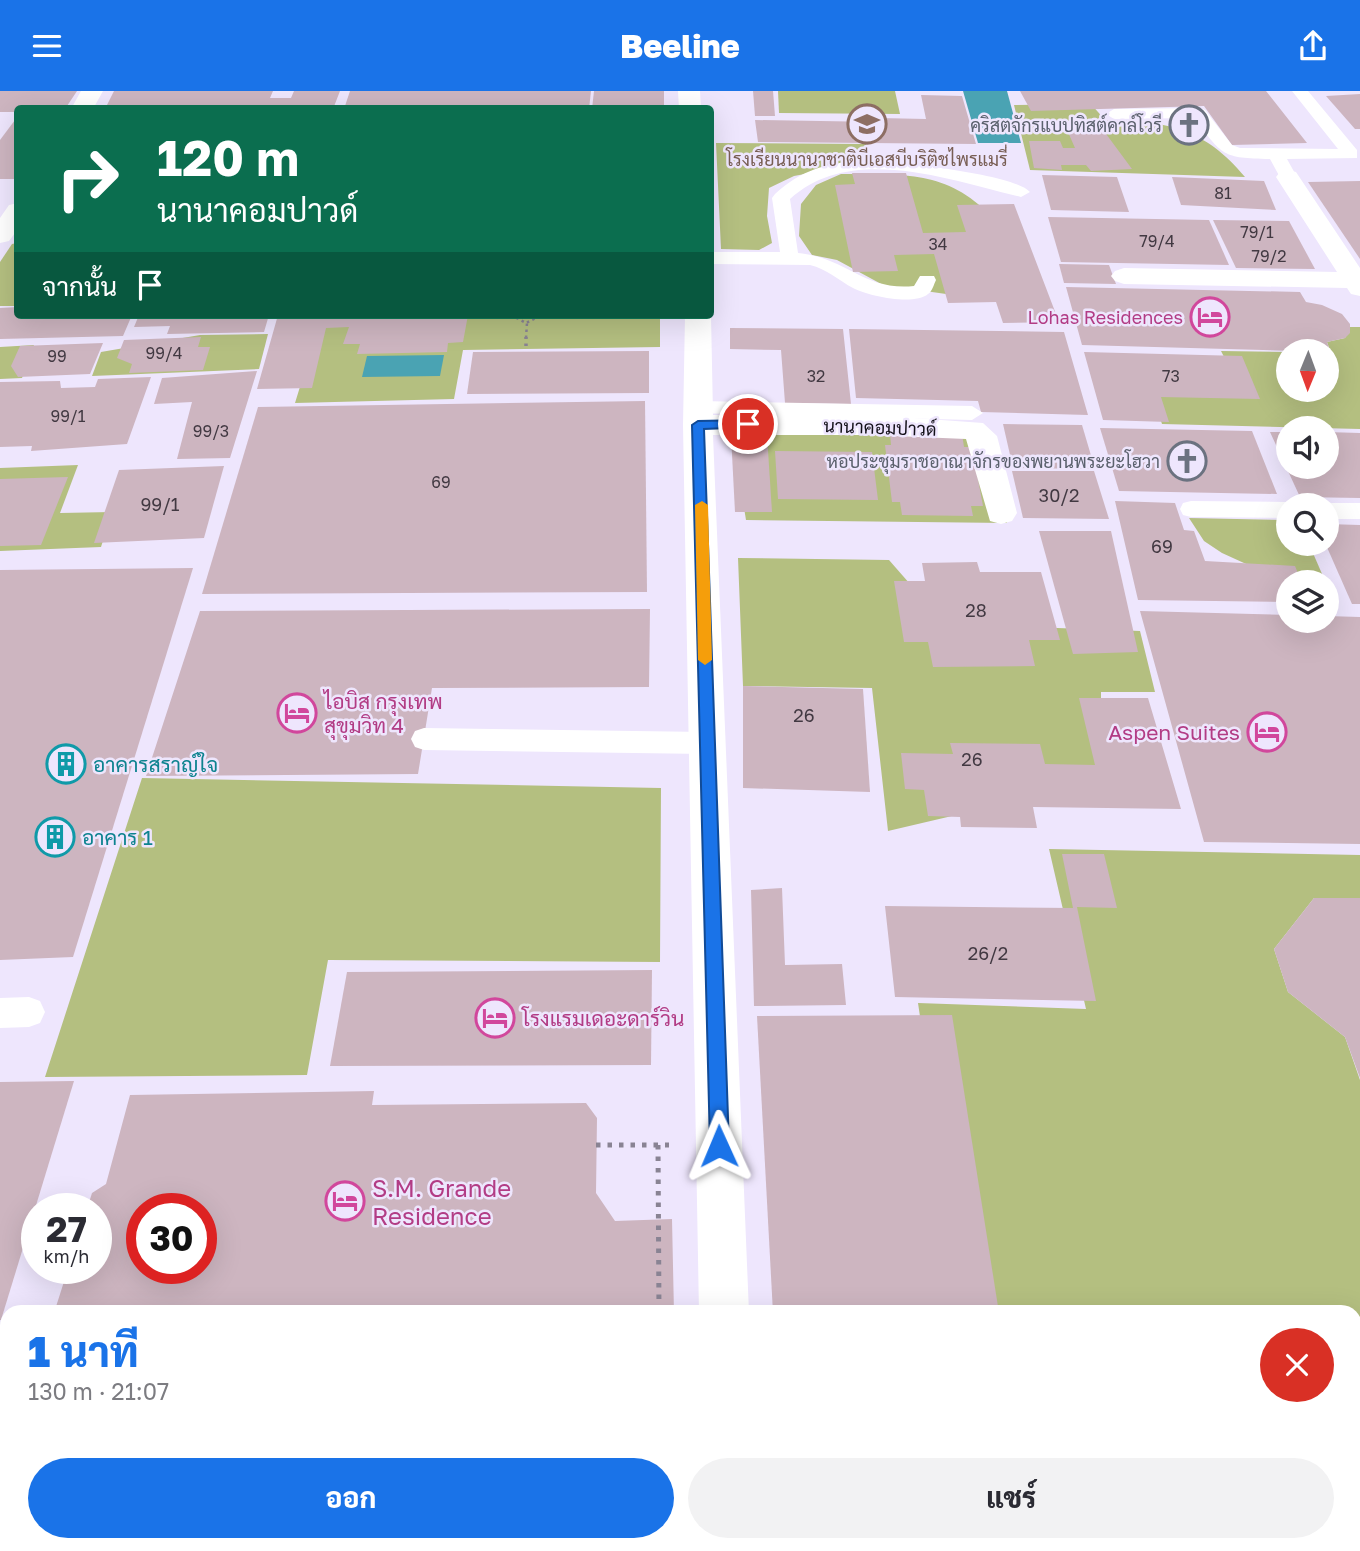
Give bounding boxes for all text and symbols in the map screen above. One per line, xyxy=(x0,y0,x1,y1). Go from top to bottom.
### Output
icon: menu xyxy=(28,27,66,65)
text: Beeline xyxy=(620,27,740,65)
icon: share xyxy=(1294,27,1332,65)
school or university icon: โรงเรียนนานาชาติบีเอสบีบริติชไพรแมรี่ xyxy=(846,103,888,145)
church icon: คริสตจักรแบปทิสต์คาล์โวรี xyxy=(1168,104,1210,146)
place label: คริสตจักรแบปทิสต์คาล์โวรี xyxy=(970,113,1162,136)
text: 120 m xyxy=(157,128,299,187)
icon: right xyxy=(42,133,133,224)
place label: โรงเรียนนานาชาติบีเอสบีบริติชไพรแมรี่ xyxy=(725,144,1008,170)
house number: 81 xyxy=(1214,183,1232,203)
text: นานาคอมปาวด์ xyxy=(157,191,358,229)
house number: 79/1 xyxy=(1240,222,1274,242)
house number: 79/4 xyxy=(1139,231,1175,251)
house number: 34 xyxy=(928,234,948,254)
house number: 79/2 xyxy=(1251,246,1287,266)
icon: arrive xyxy=(131,266,169,304)
text: จากนั้น xyxy=(42,271,117,302)
hotel icon: Lohas Residences xyxy=(1189,296,1231,338)
place label: Lohas Residences xyxy=(1028,306,1183,328)
north arrow xyxy=(1276,339,1339,403)
map controls xyxy=(1276,339,1339,633)
house number: 99/4 xyxy=(146,343,182,363)
house number: 99 xyxy=(47,346,67,366)
house number: 32 xyxy=(807,366,825,386)
house number: 73 xyxy=(1162,366,1180,386)
pin xyxy=(718,394,778,454)
icon: arrive xyxy=(729,405,767,443)
house number: 99/1 xyxy=(51,406,86,426)
street label: นานาคอมปาวด์ xyxy=(823,413,937,440)
button: sound xyxy=(1276,416,1339,479)
house number: 99/3 xyxy=(193,421,229,441)
church icon: หอประชุมราชอาณาจักรของพยานพระยะโฮวา xyxy=(1166,440,1208,482)
place label: หอประชุมราชอาณาจักรของพยานพระยะโฮวา xyxy=(826,449,1160,474)
house number: 69 xyxy=(431,472,451,492)
house number: 30/2 xyxy=(1039,484,1079,506)
house number: 99/1 xyxy=(140,493,180,515)
button: search xyxy=(1276,493,1339,556)
house number: 69 xyxy=(1151,535,1173,557)
button: layers xyxy=(1276,570,1339,633)
house number: 28 xyxy=(965,599,987,621)
place label: ไอบิส กรุงเทพ สุขุมวิท 4 xyxy=(322,688,443,740)
hotel icon: ไอบิส กรุงเทพ สุขุมวิท 4 xyxy=(276,692,318,734)
house number: 26 xyxy=(793,704,815,726)
hotel icon: Aspen Suites xyxy=(1246,711,1288,753)
place label: Aspen Suites xyxy=(1108,719,1240,745)
building icon: อาคารสราญ์ใจ xyxy=(45,743,87,785)
house number: 26 xyxy=(961,748,983,770)
place label: อาคารสราญ์ใจ xyxy=(93,751,218,777)
building icon: อาคาร 1 xyxy=(34,816,76,858)
place label: อาคาร 1 xyxy=(82,824,153,850)
house number: 26/2 xyxy=(968,942,1008,964)
hotel icon: โรงแรมเดอะดาร์วิน xyxy=(474,997,516,1039)
place label: โรงแรมเดอะดาร์วิน xyxy=(521,1005,684,1031)
position arrow xyxy=(682,1109,756,1183)
place label: S.M. Grande Residence xyxy=(372,1173,511,1230)
hotel icon: S.M. Grande Residence xyxy=(324,1180,366,1222)
speed limit sign: 30 xyxy=(126,1193,217,1284)
text: 27 xyxy=(46,1208,87,1250)
text: km/h xyxy=(44,1245,89,1267)
text: 1 นาที xyxy=(28,1326,139,1376)
button: close xyxy=(1260,1328,1334,1402)
text: 130 m · 21:07 xyxy=(28,1377,169,1405)
button: ออก xyxy=(28,1458,674,1538)
button: แชร์ xyxy=(688,1458,1334,1538)

